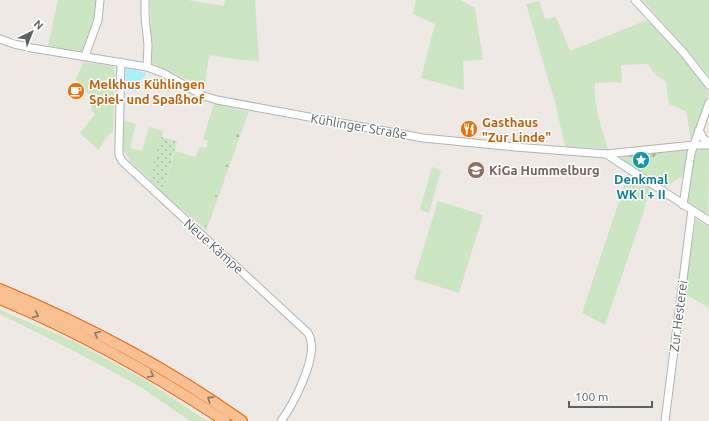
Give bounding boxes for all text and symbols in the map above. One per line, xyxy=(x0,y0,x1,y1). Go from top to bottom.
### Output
north arrow xyxy=(12,12,52,52)
text: N xyxy=(32,17,46,32)
place label: Melkhus Kühlingen Spiel- und Spaßhof xyxy=(89,77,205,106)
cafe icon: Melkhus Kühlingen Spiel- und Spaßhof xyxy=(66,81,86,101)
street label: Kühlinger Straße xyxy=(310,111,408,141)
place label: Gasthaus "Zur Linde" xyxy=(482,115,551,144)
restaurant icon: Gasthaus "Zur Linde" xyxy=(459,119,479,139)
place icon: Denkmal WK I + II xyxy=(631,150,651,170)
school or university icon: KiGa Hummelburg xyxy=(466,160,486,180)
place label: KiGa Hummelburg xyxy=(489,163,600,177)
place label: Denkmal WK I + II xyxy=(614,172,668,201)
street label: Neue Kämpe xyxy=(182,216,246,276)
street label: Zur Hesterei xyxy=(667,279,689,353)
one-way arrow xyxy=(31,310,39,318)
one-way arrow xyxy=(94,331,101,339)
one-way arrow xyxy=(147,370,154,377)
scale bar xyxy=(569,383,652,409)
text: 100 m xyxy=(575,390,608,403)
one-way arrow xyxy=(207,397,214,404)

